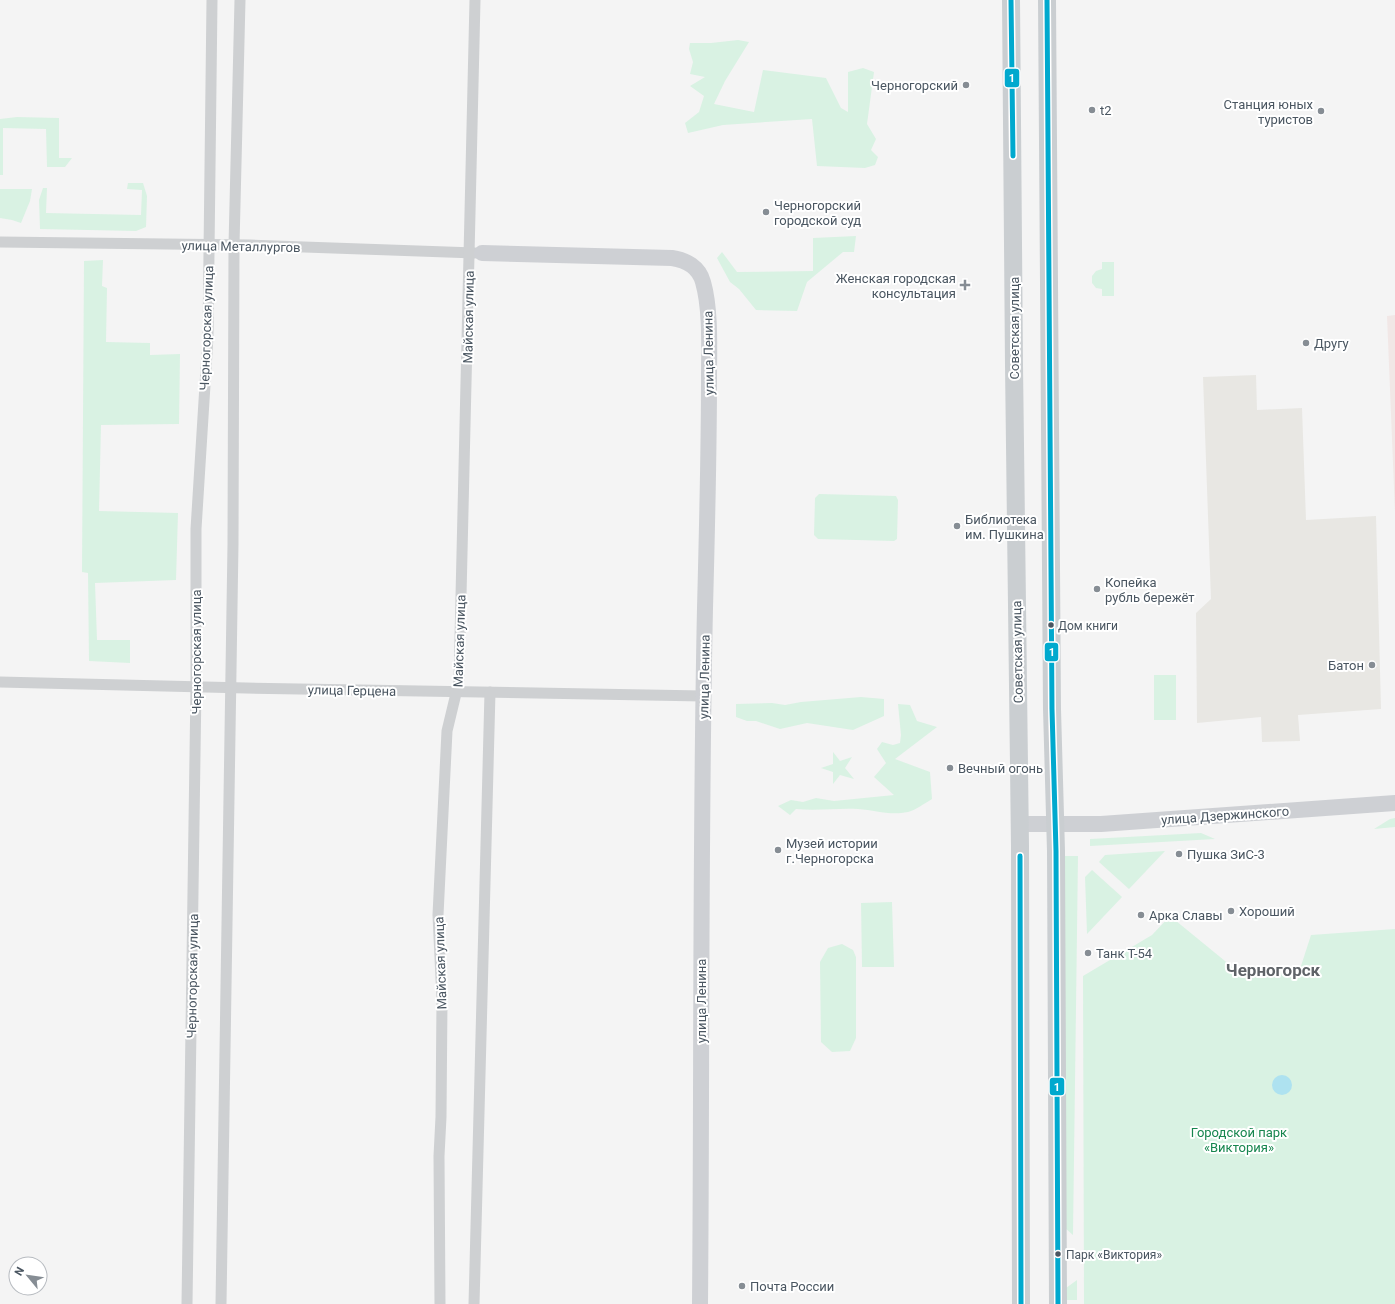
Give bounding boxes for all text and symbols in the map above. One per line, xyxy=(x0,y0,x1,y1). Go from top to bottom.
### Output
line badge: 1 xyxy=(1004,68,1020,88)
text: 1 xyxy=(1009,72,1015,85)
place label: Черногорский xyxy=(871,78,958,93)
marker: Черногорский xyxy=(961,80,971,90)
place label: Станция юных туристов xyxy=(1224,97,1314,127)
place label: t2 xyxy=(1100,103,1112,118)
marker: t2 xyxy=(1087,105,1097,115)
marker: Станция юных туристов xyxy=(1316,106,1326,116)
place label: Черногорский городской суд xyxy=(774,198,861,228)
marker: Черногорский городской суд xyxy=(761,207,771,217)
street label: улица Металлургов xyxy=(181,238,301,255)
street label: Черногорская улица xyxy=(197,265,216,391)
street label: Майская улица xyxy=(460,270,477,364)
place label: Женская городская консультация xyxy=(836,271,956,301)
street label: Советская улица xyxy=(1007,277,1022,379)
marker: Женская городская консультация xyxy=(959,279,971,291)
street label: улица Ленина xyxy=(700,311,717,395)
place label: Другу xyxy=(1314,336,1349,351)
marker: Другу xyxy=(1301,338,1311,348)
place label: Библиотека им. Пушкина xyxy=(965,512,1044,542)
marker: Библиотека им. Пушкина xyxy=(952,521,962,531)
place label: Копейка рубль бережёт xyxy=(1105,575,1195,605)
marker: Копейка рубль бережёт xyxy=(1092,584,1102,594)
street label: Черногорская улица xyxy=(189,590,204,715)
street label: Майская улица xyxy=(450,594,469,688)
street label: Советская улица xyxy=(1009,600,1026,704)
place label: Дом книги xyxy=(1058,619,1118,633)
marker: Дом книги xyxy=(1046,620,1056,630)
street label: улица Ленина xyxy=(696,635,713,719)
line badge: 1 xyxy=(1044,642,1059,662)
text: 1 xyxy=(1049,646,1055,659)
place label: Батон xyxy=(1328,658,1364,673)
marker: Батон xyxy=(1367,660,1377,670)
street label: улица Герцена xyxy=(308,682,396,699)
place label: Вечный огонь xyxy=(958,761,1043,776)
marker: Вечный огонь xyxy=(945,763,955,773)
street label: улица Дзержинского xyxy=(1161,804,1290,827)
place label: Музей истории г.Черногорска xyxy=(786,836,878,866)
marker: Музей истории г.Черногорска xyxy=(773,845,783,855)
place label: Пушка ЗиС-3 xyxy=(1187,847,1265,862)
marker: Пушка ЗиС-3 xyxy=(1174,849,1184,859)
place label: Хороший xyxy=(1239,904,1295,919)
marker: Хороший xyxy=(1226,906,1236,916)
place label: Арка Славы xyxy=(1149,908,1223,923)
marker: Арка Славы xyxy=(1136,910,1146,920)
street label: Черногорская улица xyxy=(184,913,201,1039)
street label: Майская улица xyxy=(431,916,450,1010)
place label: Танк Т-54 xyxy=(1096,946,1153,961)
marker: Танк Т-54 xyxy=(1083,948,1093,958)
street label: улица Ленина xyxy=(694,959,709,1043)
district label: Черногорск xyxy=(1226,960,1321,980)
line badge: 1 xyxy=(1049,1077,1065,1096)
text: 1 xyxy=(1054,1081,1060,1094)
park label: Городской парк «Виктория» xyxy=(1191,1125,1287,1155)
place label: Парк «Виктория» xyxy=(1066,1248,1162,1262)
marker: Парк «Виктория» xyxy=(1053,1249,1063,1259)
north arrow xyxy=(8,1256,48,1296)
text: N xyxy=(12,1265,27,1278)
place label: Почта России xyxy=(750,1279,834,1294)
marker: Почта России xyxy=(737,1281,747,1291)

